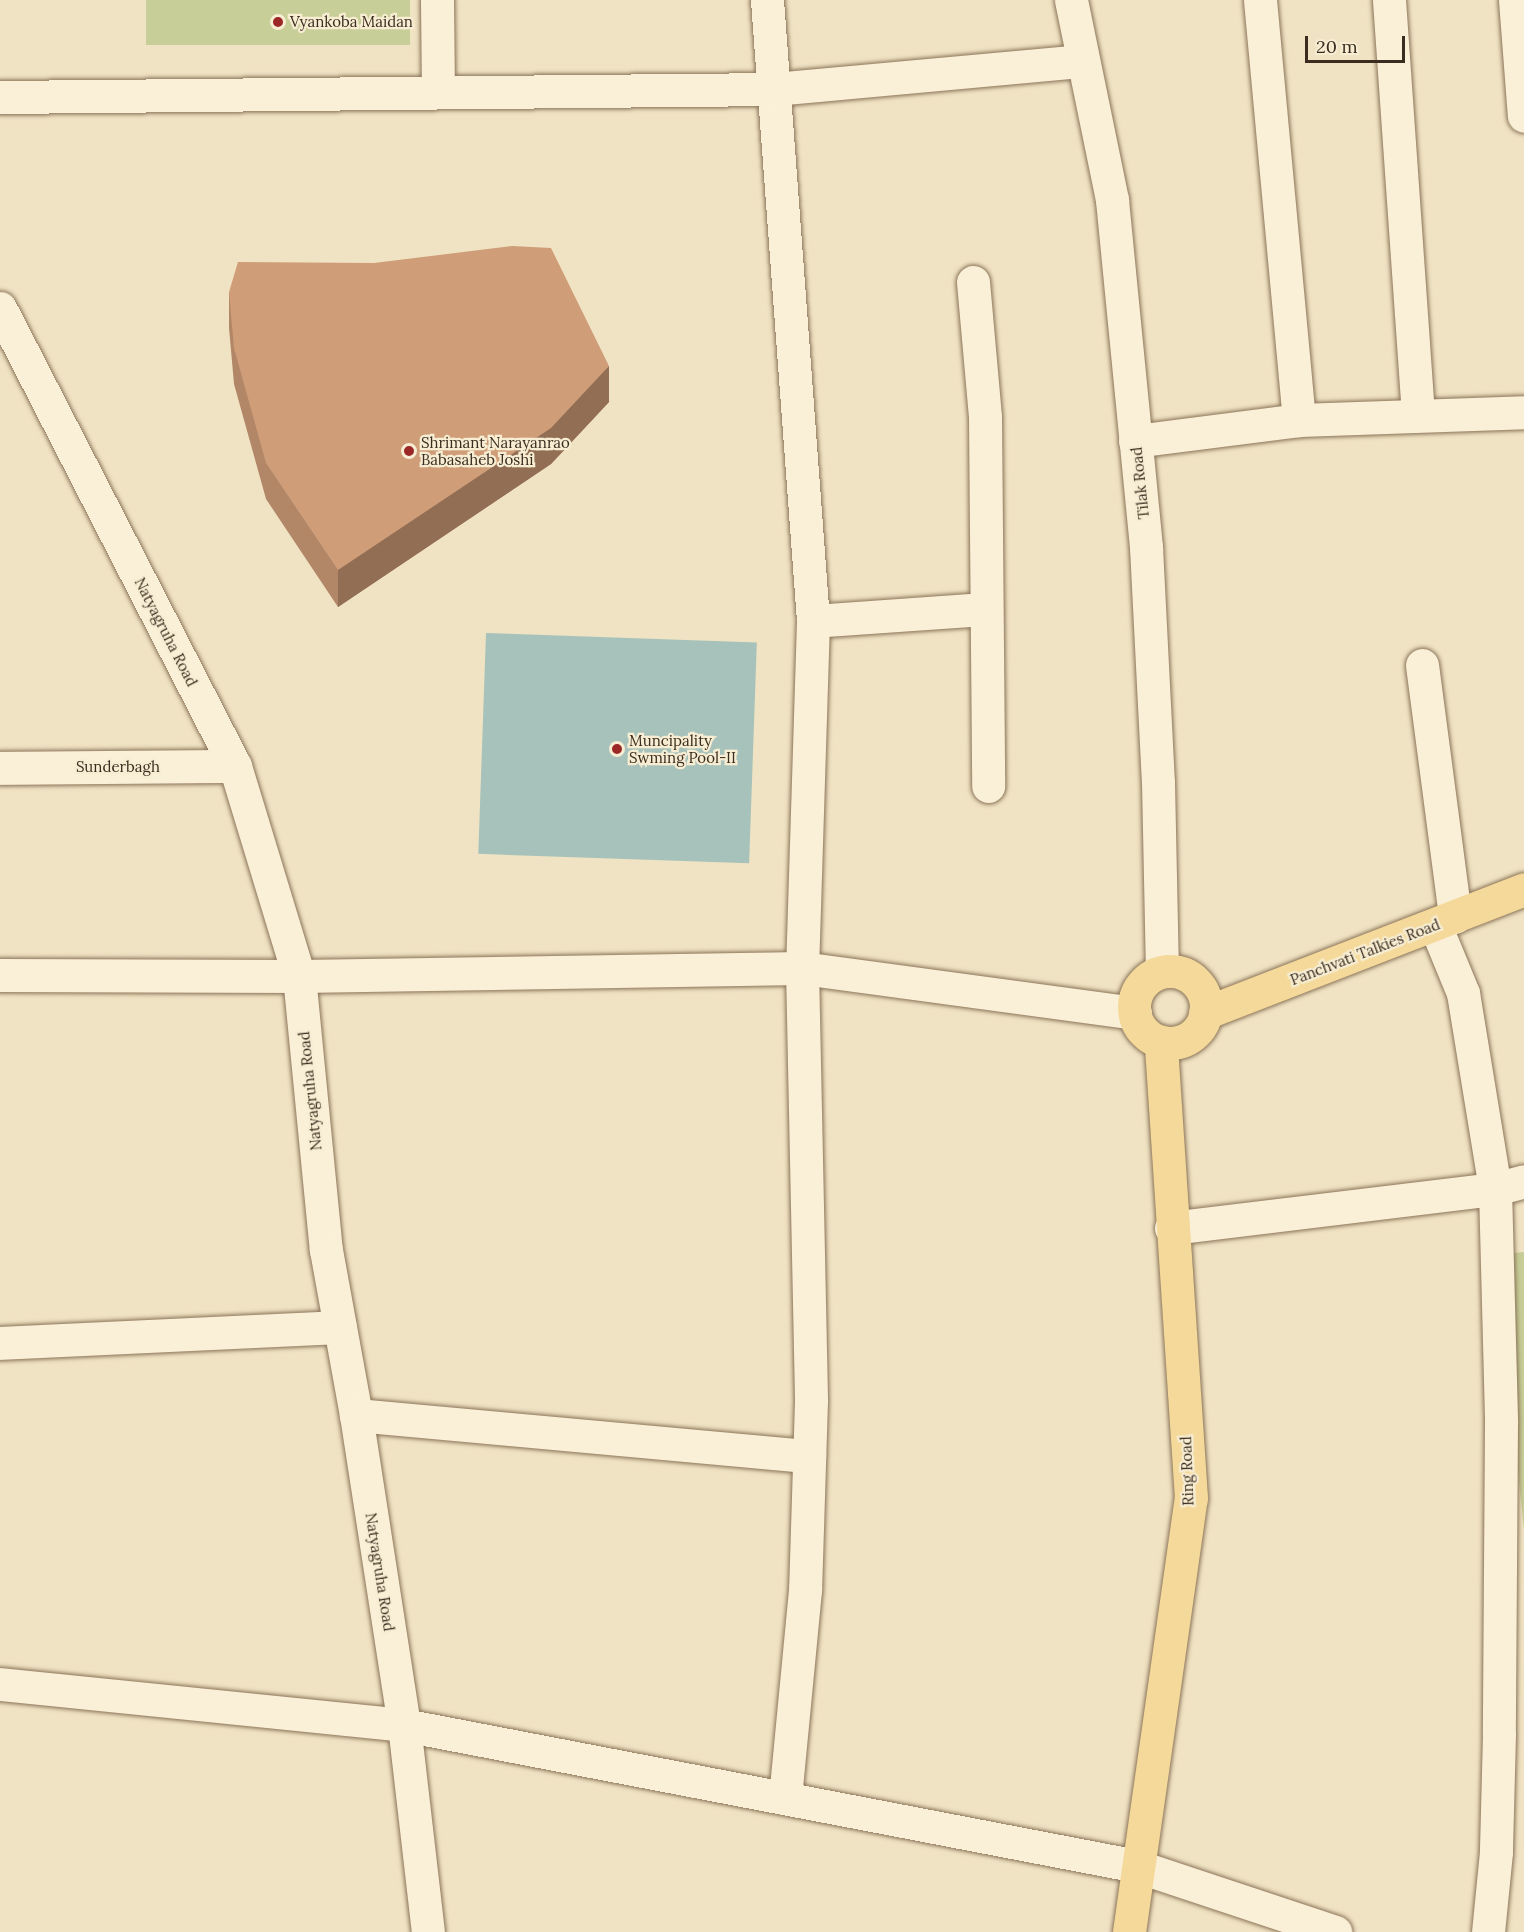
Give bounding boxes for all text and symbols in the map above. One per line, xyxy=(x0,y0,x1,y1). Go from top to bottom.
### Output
place label: Vyankoba Maidan xyxy=(290,13,413,31)
marker: Vyankoba Maidan xyxy=(271,15,285,29)
scale bar xyxy=(1308,24,1408,62)
text: 20 m xyxy=(1316,35,1358,58)
place label: Shrimant Narayanrao Babasaheb Joshi xyxy=(421,433,570,468)
marker: Shrimant Narayanrao Babasaheb Joshi xyxy=(402,444,416,458)
street label: Tilak Road xyxy=(1127,446,1153,520)
street label: Natyagruha Road xyxy=(131,575,201,689)
place label: Muncipality Swming Pool-II xyxy=(629,731,736,766)
marker: Muncipality Swming Pool-II xyxy=(610,742,624,756)
street label: Sunderbagh xyxy=(76,758,160,776)
street label: Panchvati Talkies Road xyxy=(1288,915,1442,989)
street label: Natyagruha Road xyxy=(295,1031,325,1151)
street label: Ring Road xyxy=(1177,1436,1197,1506)
street label: Natyagruha Road xyxy=(362,1511,398,1633)

